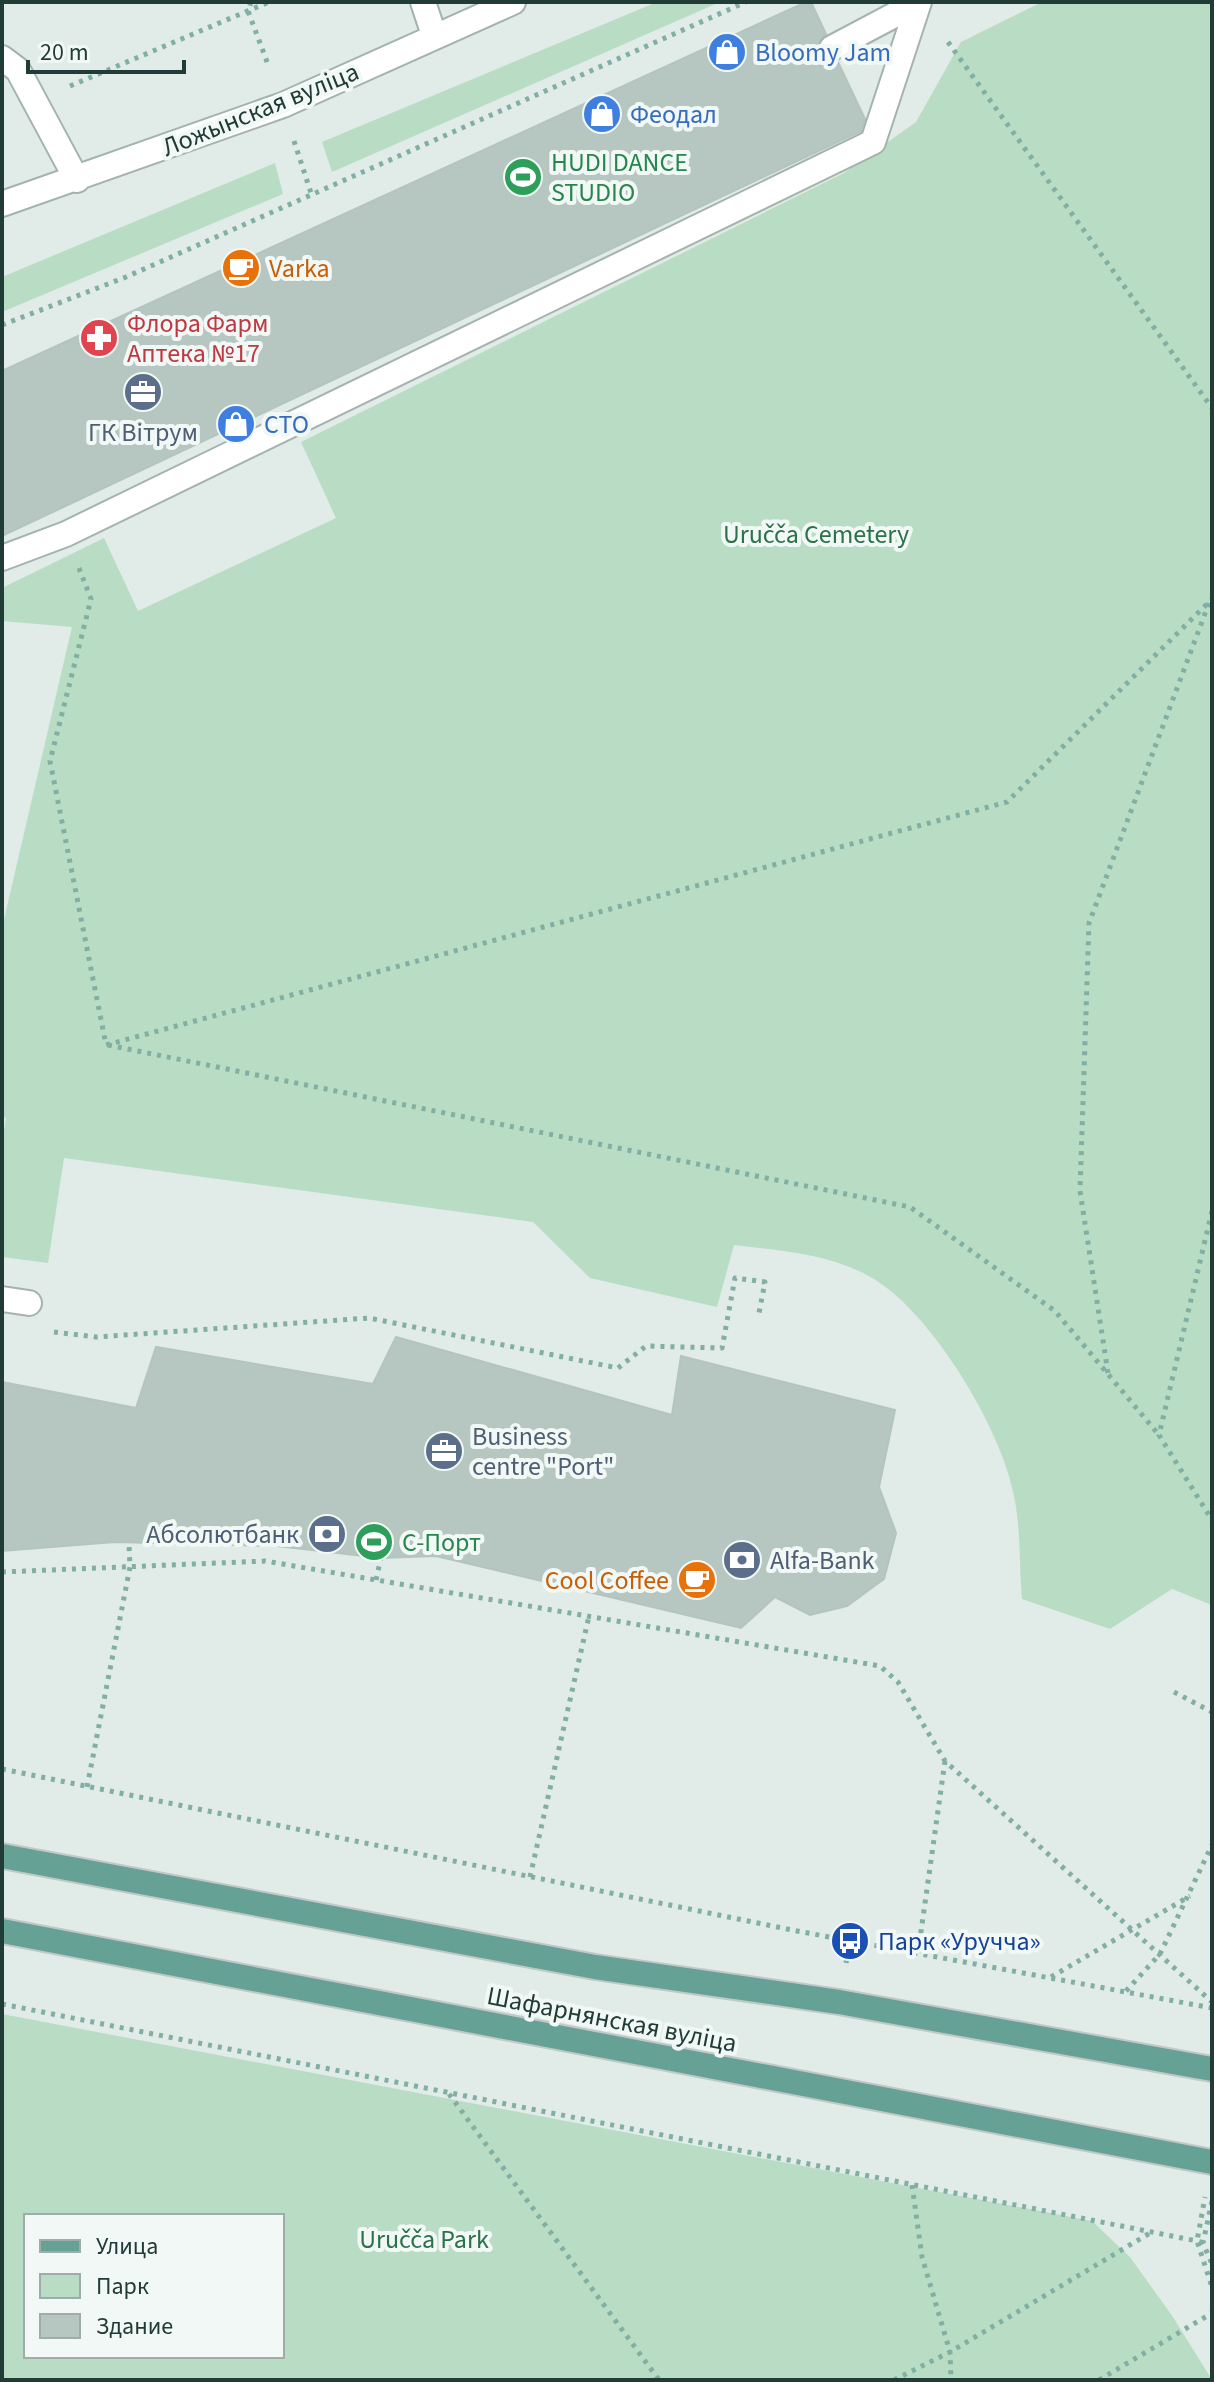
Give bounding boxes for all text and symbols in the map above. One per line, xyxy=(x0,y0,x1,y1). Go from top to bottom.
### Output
scale bar xyxy=(28,24,184,74)
shop icon: Bloomy Jam xyxy=(706,31,748,73)
place label: Bloomy Jam xyxy=(755,34,891,71)
text: 20 m xyxy=(40,35,89,70)
street label: Ложынская вуліца xyxy=(156,53,364,166)
shop icon: Феодал xyxy=(581,93,623,135)
place label: Феодал xyxy=(630,96,717,133)
place label: HUDI DANCE STUDIO xyxy=(551,144,688,211)
sports icon: HUDI DANCE STUDIO xyxy=(502,156,544,198)
cafe icon: Varka xyxy=(220,247,262,289)
place label: Varka xyxy=(269,250,330,287)
place label: Флора Фарм Аптека №17 xyxy=(127,305,268,372)
pharmacy icon: Флора Фарм Аптека №17 xyxy=(78,317,120,359)
office icon: ГК Вітрум xyxy=(122,371,164,413)
shop icon: СТО xyxy=(215,403,257,445)
place label: СТО xyxy=(264,406,309,443)
place label: ГК Вітрум xyxy=(88,414,198,451)
park label: Uručča Cemetery xyxy=(723,516,909,553)
place label: Business centre "Port" xyxy=(472,1418,614,1485)
office icon: Business centre "Port" xyxy=(423,1430,465,1472)
bank icon: Абсолютбанк xyxy=(306,1513,348,1555)
place label: Абсолютбанк xyxy=(146,1516,299,1553)
sports icon: С-Порт xyxy=(353,1521,395,1563)
place label: С-Порт xyxy=(402,1524,481,1561)
bank icon: Alfa-Bank xyxy=(721,1539,763,1581)
place label: Alfa-Bank xyxy=(770,1542,875,1579)
cafe icon: Cool Coffee xyxy=(676,1559,718,1601)
place label: Cool Coffee xyxy=(545,1562,669,1599)
bus stop icon: Парк «Уручча» xyxy=(829,1920,871,1962)
place label: Парк «Уручча» xyxy=(878,1923,1041,1960)
street label: Шафарнянская вуліца xyxy=(484,1977,740,2062)
legend xyxy=(24,2214,284,2358)
park label: Uručča Park xyxy=(359,2221,489,2258)
text: Улица xyxy=(96,2229,158,2264)
text: Парк xyxy=(96,2269,149,2304)
text: Здание xyxy=(96,2309,173,2344)

